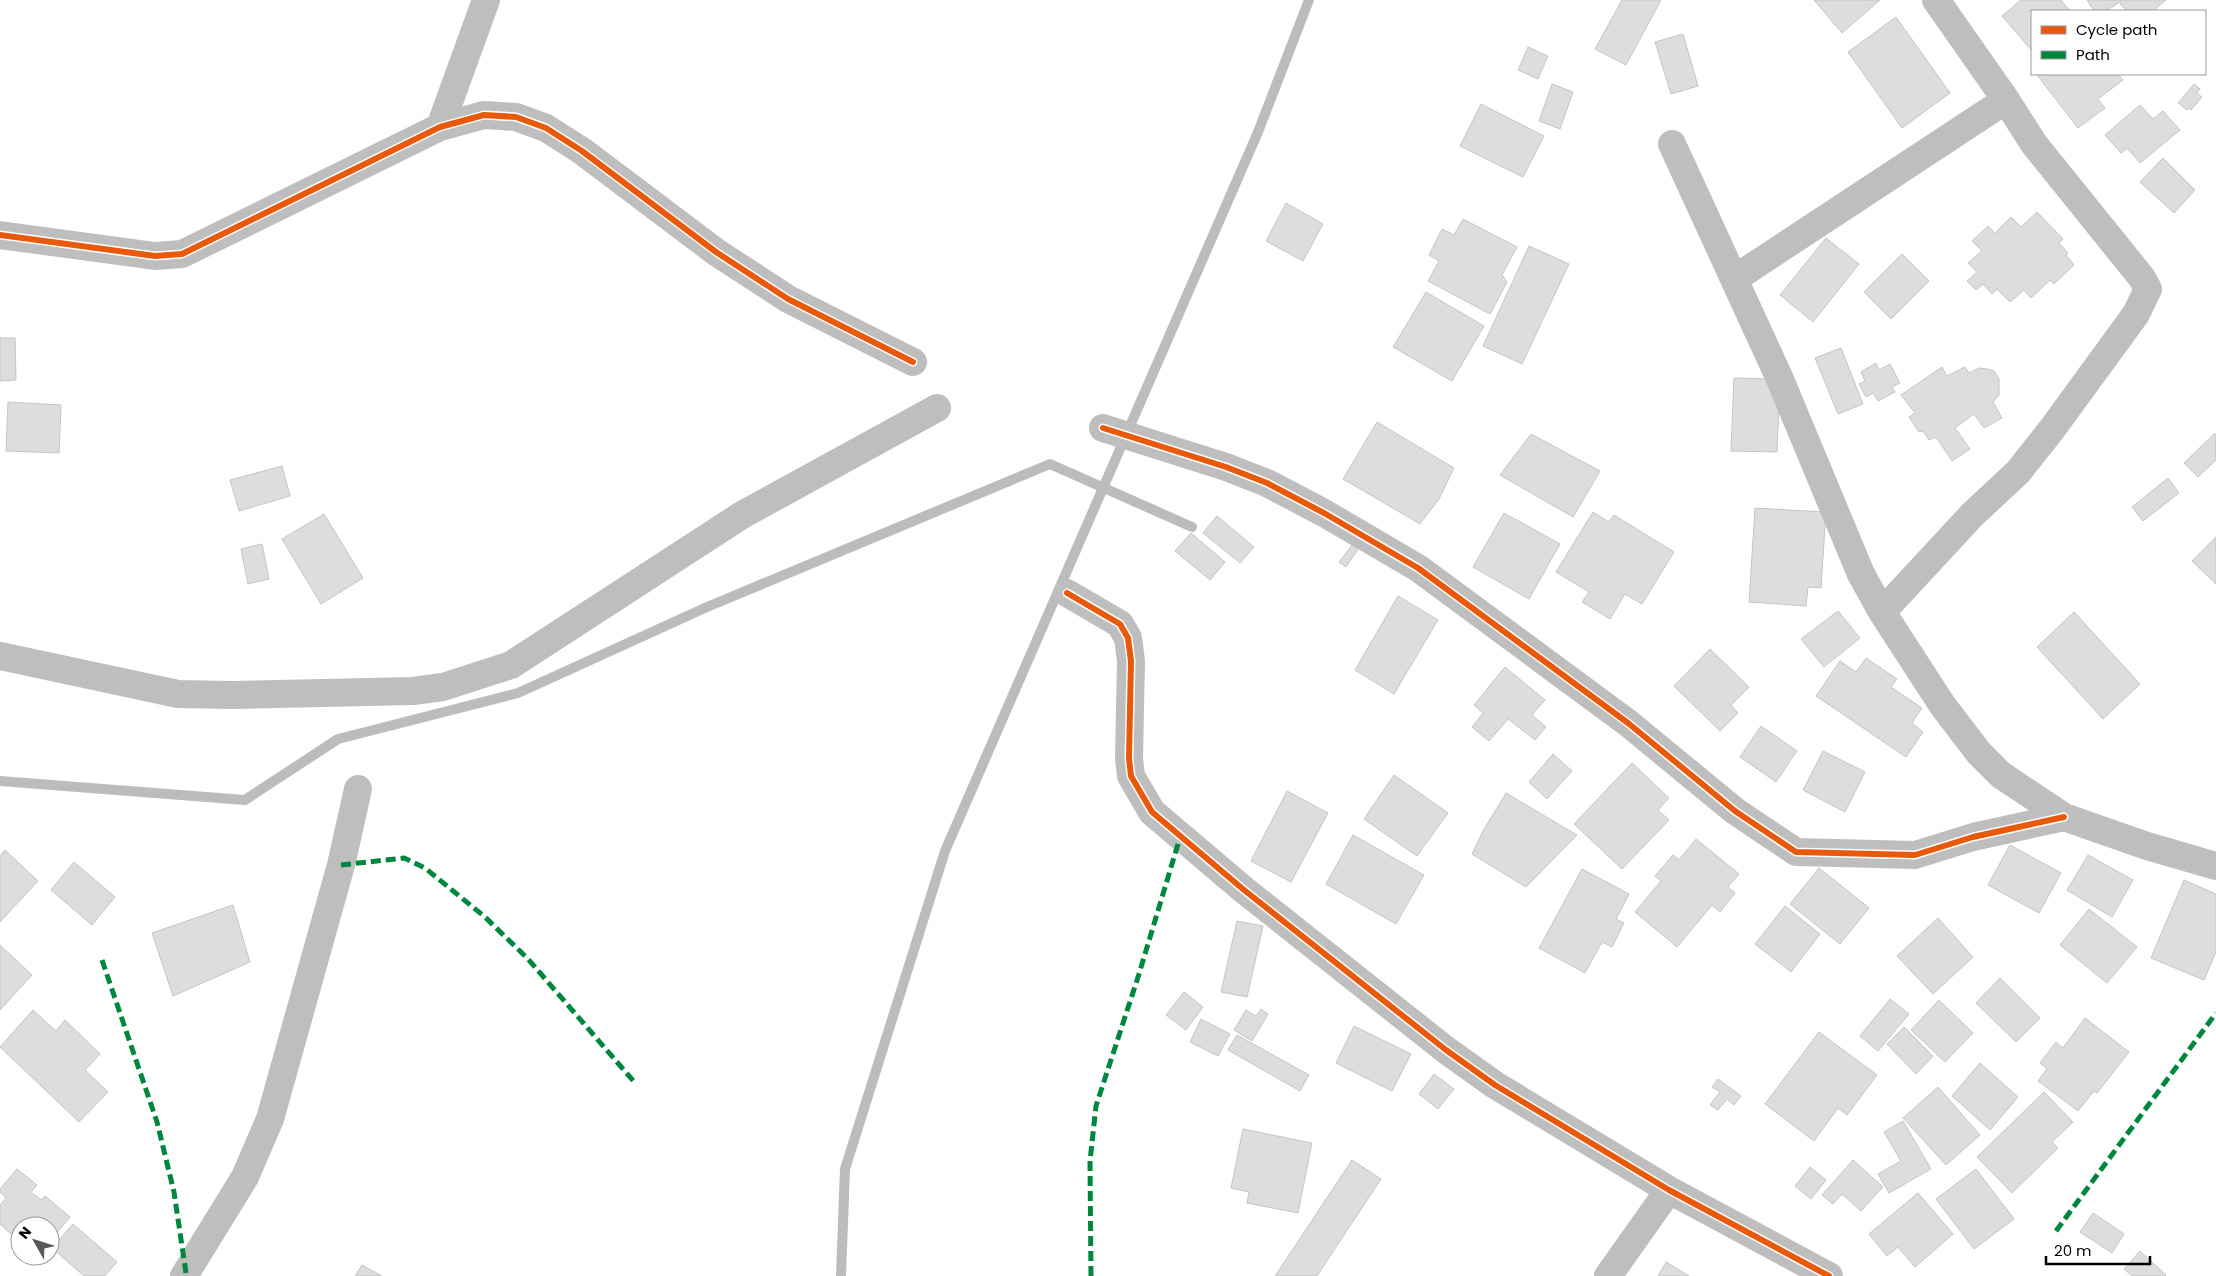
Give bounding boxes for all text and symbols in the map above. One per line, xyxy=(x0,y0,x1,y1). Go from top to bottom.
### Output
legend xyxy=(2031,10,2206,75)
text: Cycle path xyxy=(2076,19,2157,40)
text: Path xyxy=(2076,44,2110,65)
north arrow xyxy=(10,1216,60,1266)
text: N xyxy=(14,1222,36,1243)
scale bar xyxy=(2046,1234,2150,1266)
text: 20 m xyxy=(2054,1240,2092,1261)

